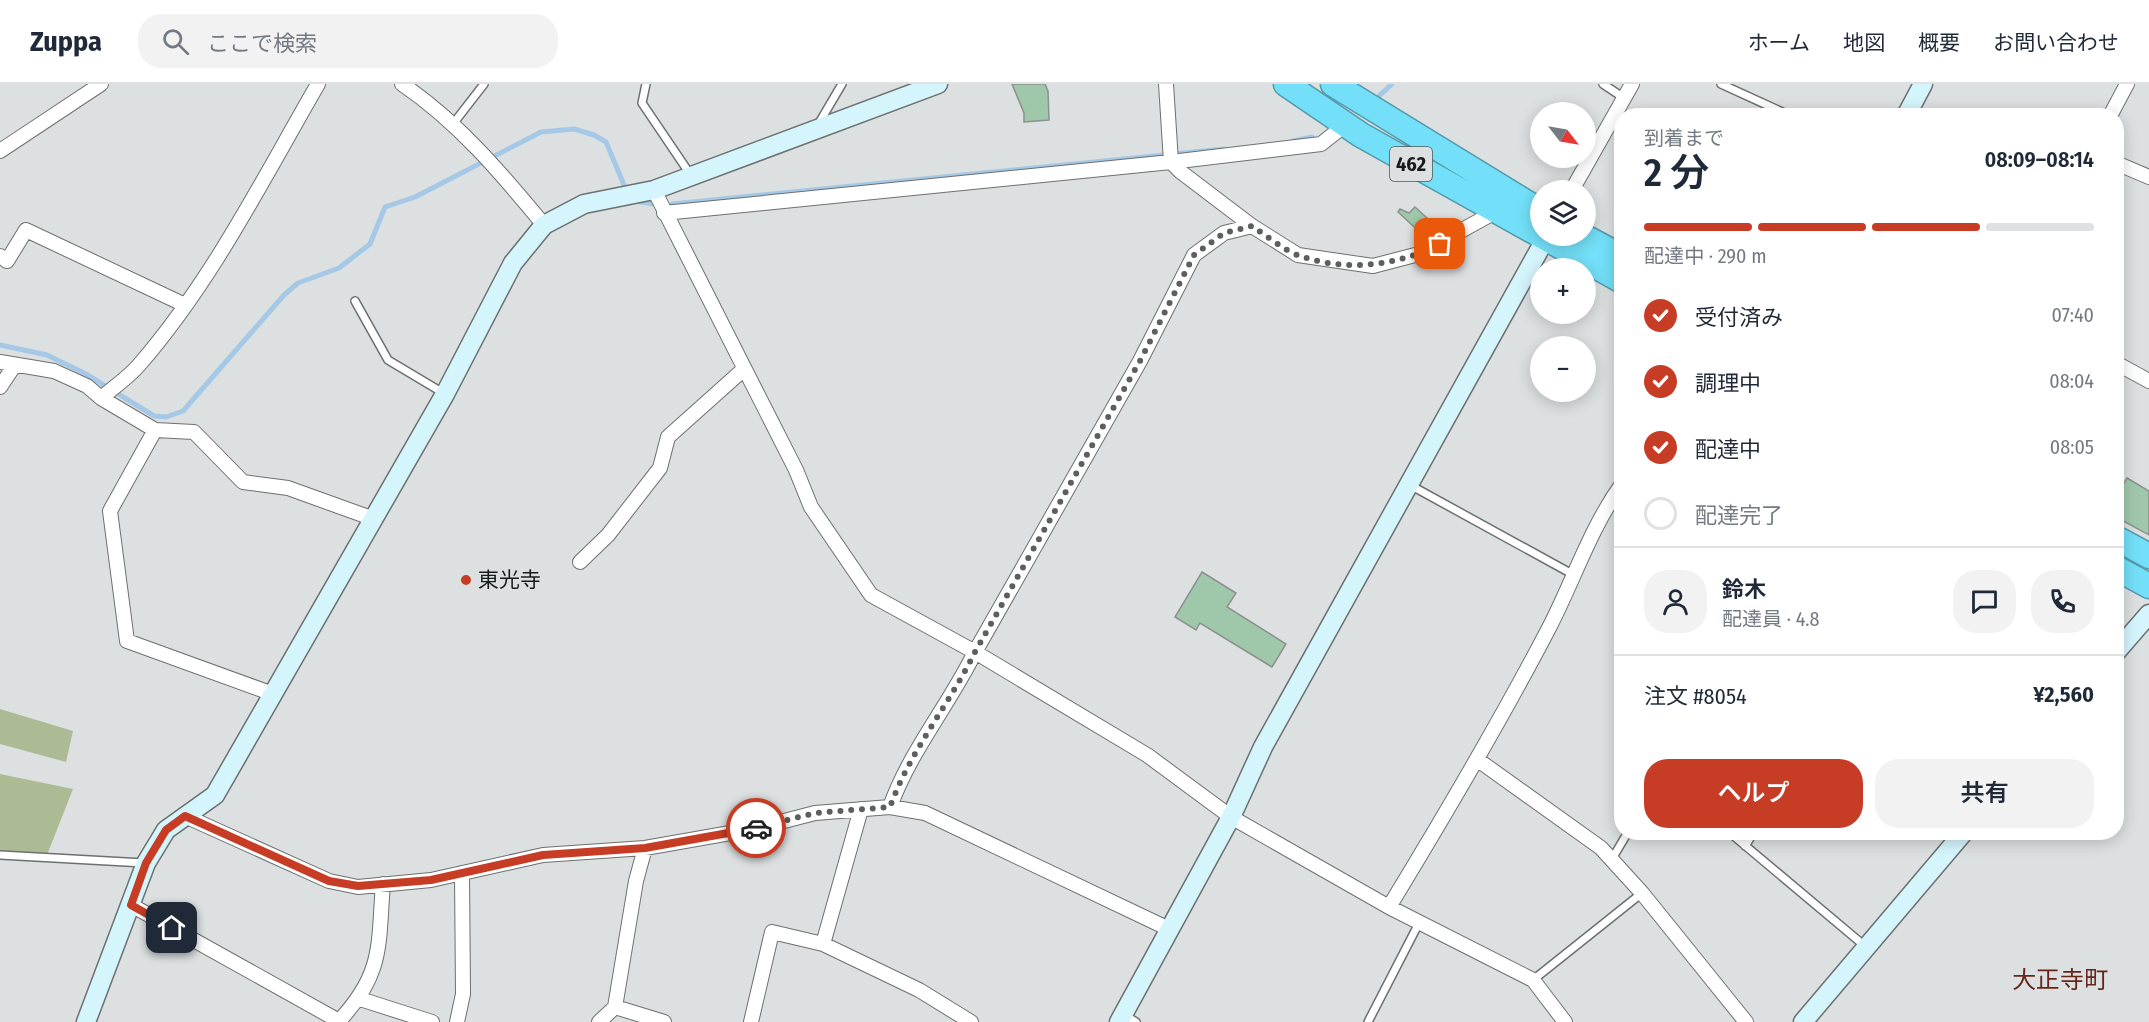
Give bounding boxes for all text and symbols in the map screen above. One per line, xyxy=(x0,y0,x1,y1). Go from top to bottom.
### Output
search box xyxy=(138,14,558,68)
text: Zuppa xyxy=(30,25,102,58)
icon: search xyxy=(159,25,192,58)
text: ここで検索 xyxy=(207,30,317,57)
text: ホーム xyxy=(1748,30,1810,56)
text: 地図 xyxy=(1843,30,1885,56)
text: 概要 xyxy=(1918,30,1960,56)
text: お問い合わせ xyxy=(1993,30,2119,56)
north arrow xyxy=(1530,102,1596,168)
map controls xyxy=(1530,102,1596,402)
text: 到着まで xyxy=(1644,126,1724,150)
text: 08:09–08:14 xyxy=(1984,146,2094,173)
road number: 462 xyxy=(1390,147,1432,181)
text: 2 分 xyxy=(1644,150,1709,196)
button: layers xyxy=(1530,180,1596,246)
pin xyxy=(1414,218,1465,269)
icon: bag xyxy=(1423,227,1456,260)
text: 配達中 · 290 m xyxy=(1644,244,1767,268)
button: + xyxy=(1530,258,1596,324)
icon: check xyxy=(1644,299,1677,332)
text: 07:40 xyxy=(2052,303,2094,327)
text: 受付済み xyxy=(1695,304,1783,331)
button: − xyxy=(1530,336,1596,402)
icon: check xyxy=(1644,365,1677,398)
text: 08:04 xyxy=(2049,369,2094,393)
text: 調理中 xyxy=(1695,370,1761,397)
icon: check xyxy=(1644,431,1677,464)
text: 08:05 xyxy=(2050,435,2094,459)
text: 配達中 xyxy=(1695,436,1761,463)
text: 配達完了 xyxy=(1695,502,1783,529)
place label: 東光寺 xyxy=(478,567,541,593)
button: person xyxy=(1644,570,1707,633)
button: chat xyxy=(1953,570,2016,633)
button: phone xyxy=(2031,570,2094,633)
marker: 東光寺 xyxy=(459,573,473,587)
text: 鈴木 xyxy=(1722,576,1766,603)
text: 配達員 · 4.8 xyxy=(1722,607,1820,631)
text: ¥2,560 xyxy=(2033,681,2094,708)
text: 注文 #8054 xyxy=(1644,683,1747,710)
button: ヘルプ xyxy=(1644,759,1863,828)
button: 共有 xyxy=(1875,759,2094,828)
courier xyxy=(726,798,786,858)
icon: car xyxy=(740,812,773,845)
pin xyxy=(146,902,197,953)
icon: home xyxy=(155,911,188,944)
district label: 大正寺町 xyxy=(2012,966,2108,994)

